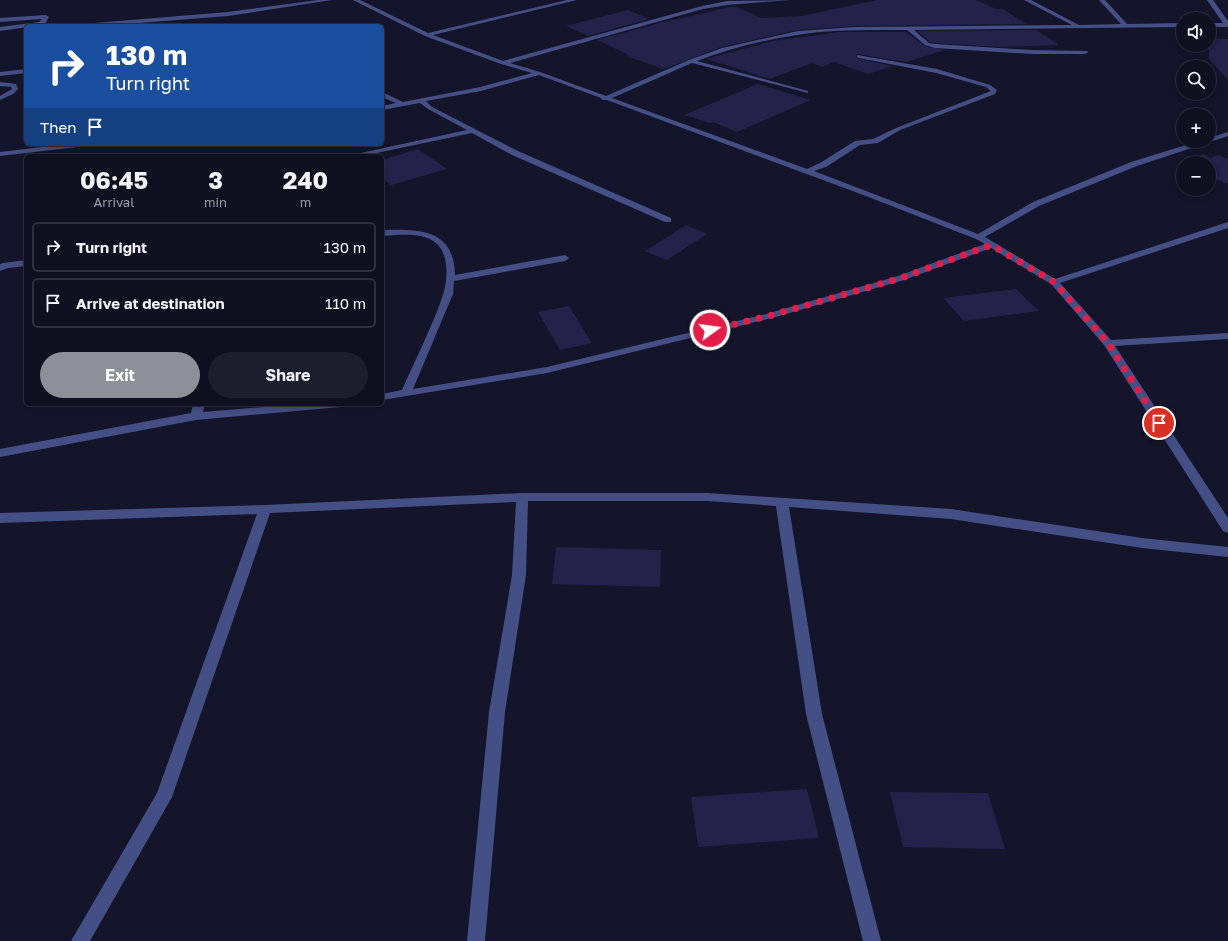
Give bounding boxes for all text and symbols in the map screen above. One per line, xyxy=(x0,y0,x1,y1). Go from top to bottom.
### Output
map controls xyxy=(1176,12,1216,196)
button: sound xyxy=(1176,12,1216,52)
text: 130 m xyxy=(106,38,187,71)
icon: right xyxy=(40,40,92,92)
button: search xyxy=(1176,60,1216,100)
text: Turn right xyxy=(106,72,190,94)
button: + xyxy=(1176,108,1216,148)
icon: arrive xyxy=(84,116,106,138)
text: Then xyxy=(40,118,76,136)
button: − xyxy=(1176,156,1216,196)
text: 06:45 xyxy=(80,165,148,194)
text: 3 xyxy=(208,165,223,194)
text: 240 xyxy=(283,165,328,194)
text: Arrival xyxy=(94,194,134,210)
text: min xyxy=(204,194,227,210)
text: m xyxy=(300,194,311,210)
icon: right xyxy=(42,236,64,258)
text: Turn right xyxy=(76,238,147,256)
text: 130 m xyxy=(324,238,366,256)
icon: arrive xyxy=(42,292,64,314)
text: Arrive at destination xyxy=(76,294,225,312)
text: 110 m xyxy=(325,294,366,312)
position arrow xyxy=(689,309,731,351)
button: Exit xyxy=(40,352,200,398)
button: Share xyxy=(208,352,368,398)
pin xyxy=(1142,406,1176,440)
icon: arrive xyxy=(1148,412,1170,434)

